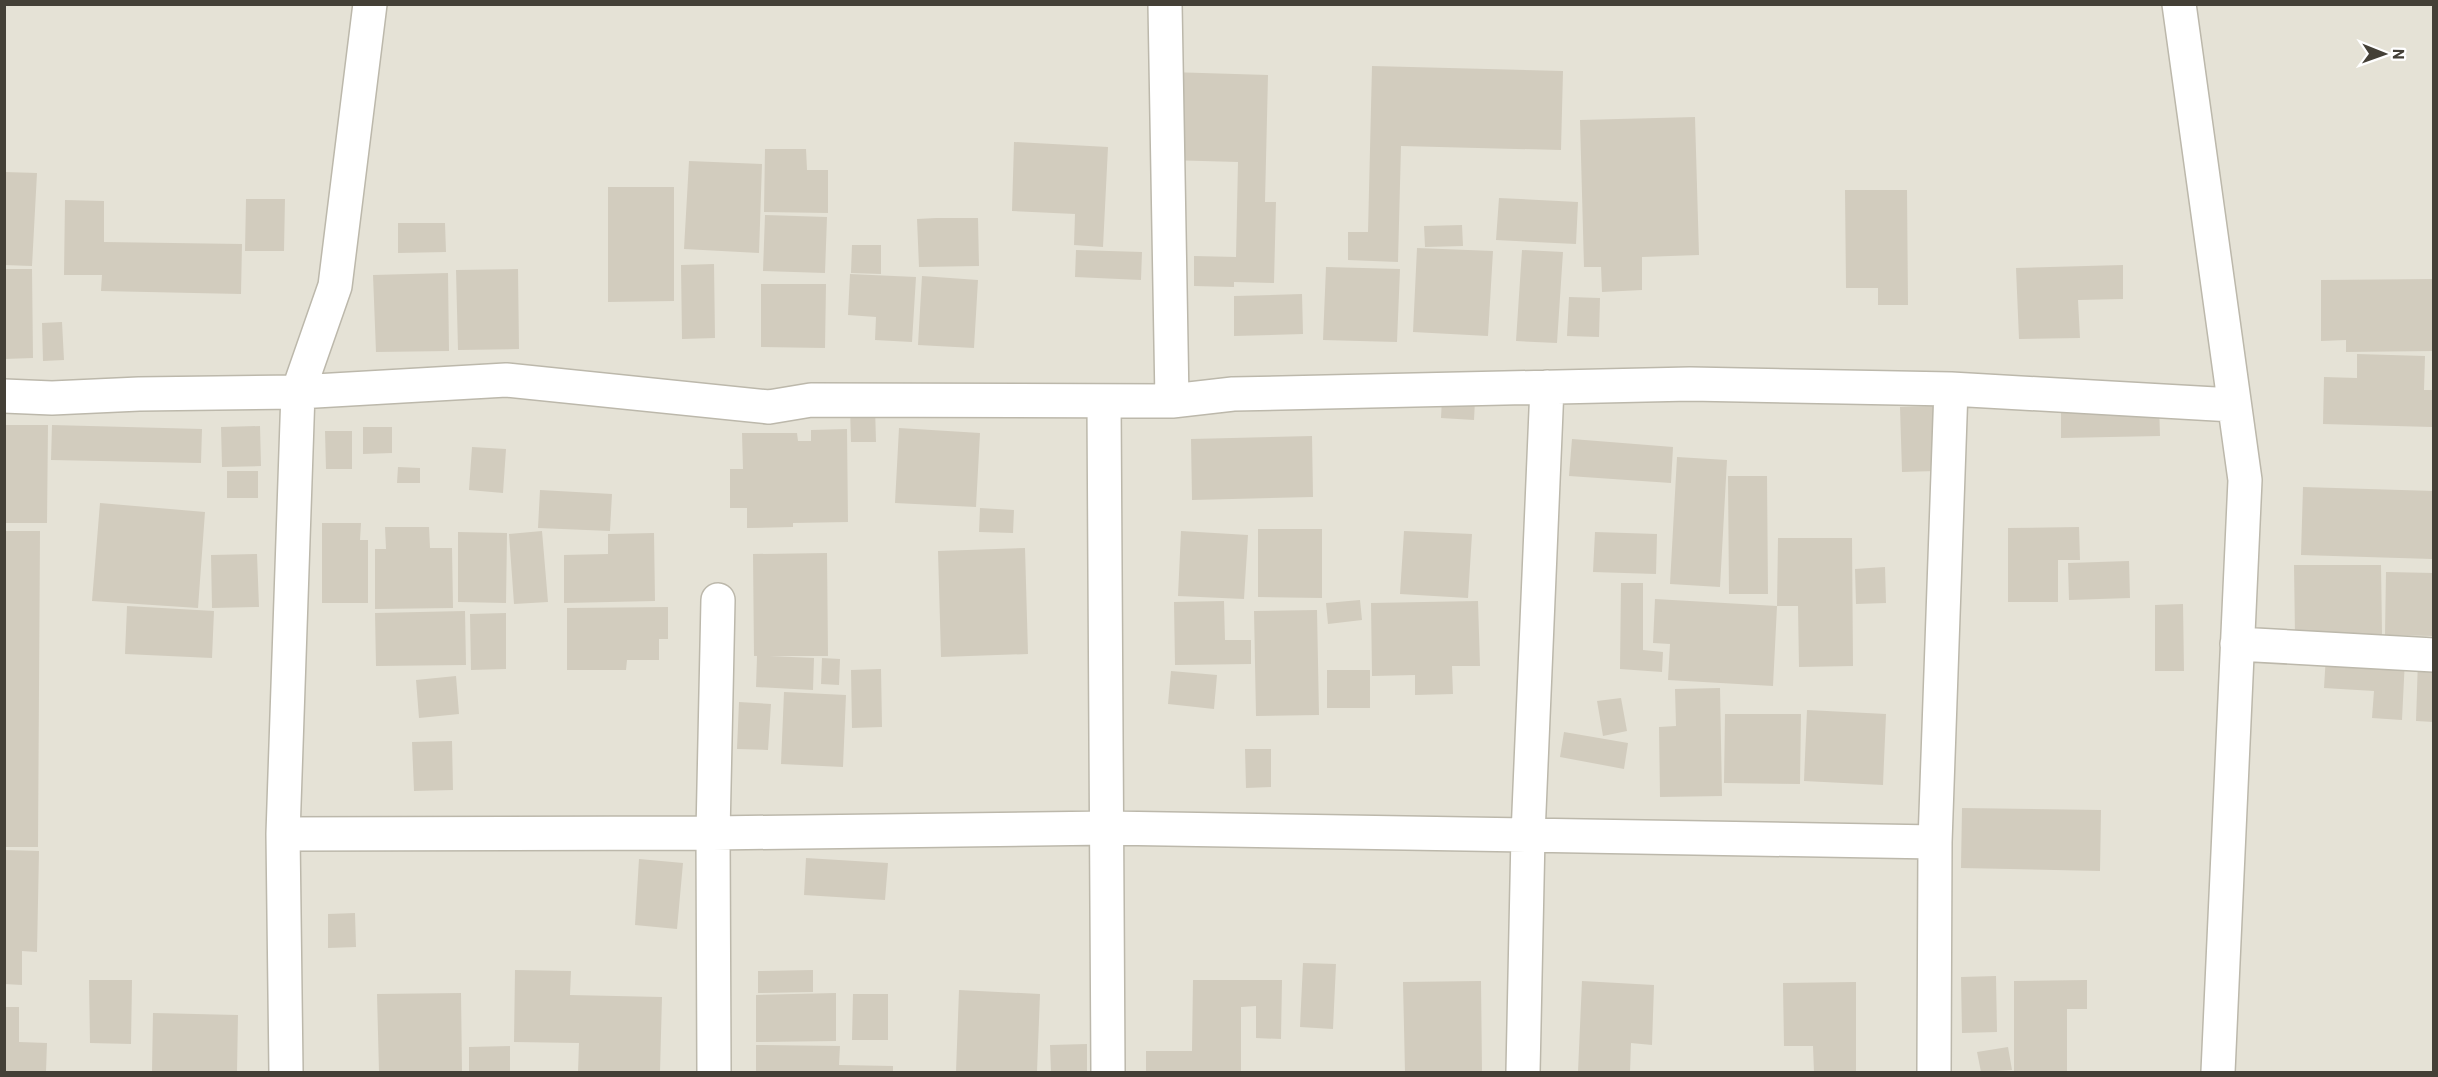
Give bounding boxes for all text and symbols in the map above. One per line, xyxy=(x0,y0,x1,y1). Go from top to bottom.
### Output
north arrow xyxy=(2354,24,2414,84)
text: N xyxy=(2390,49,2409,60)

